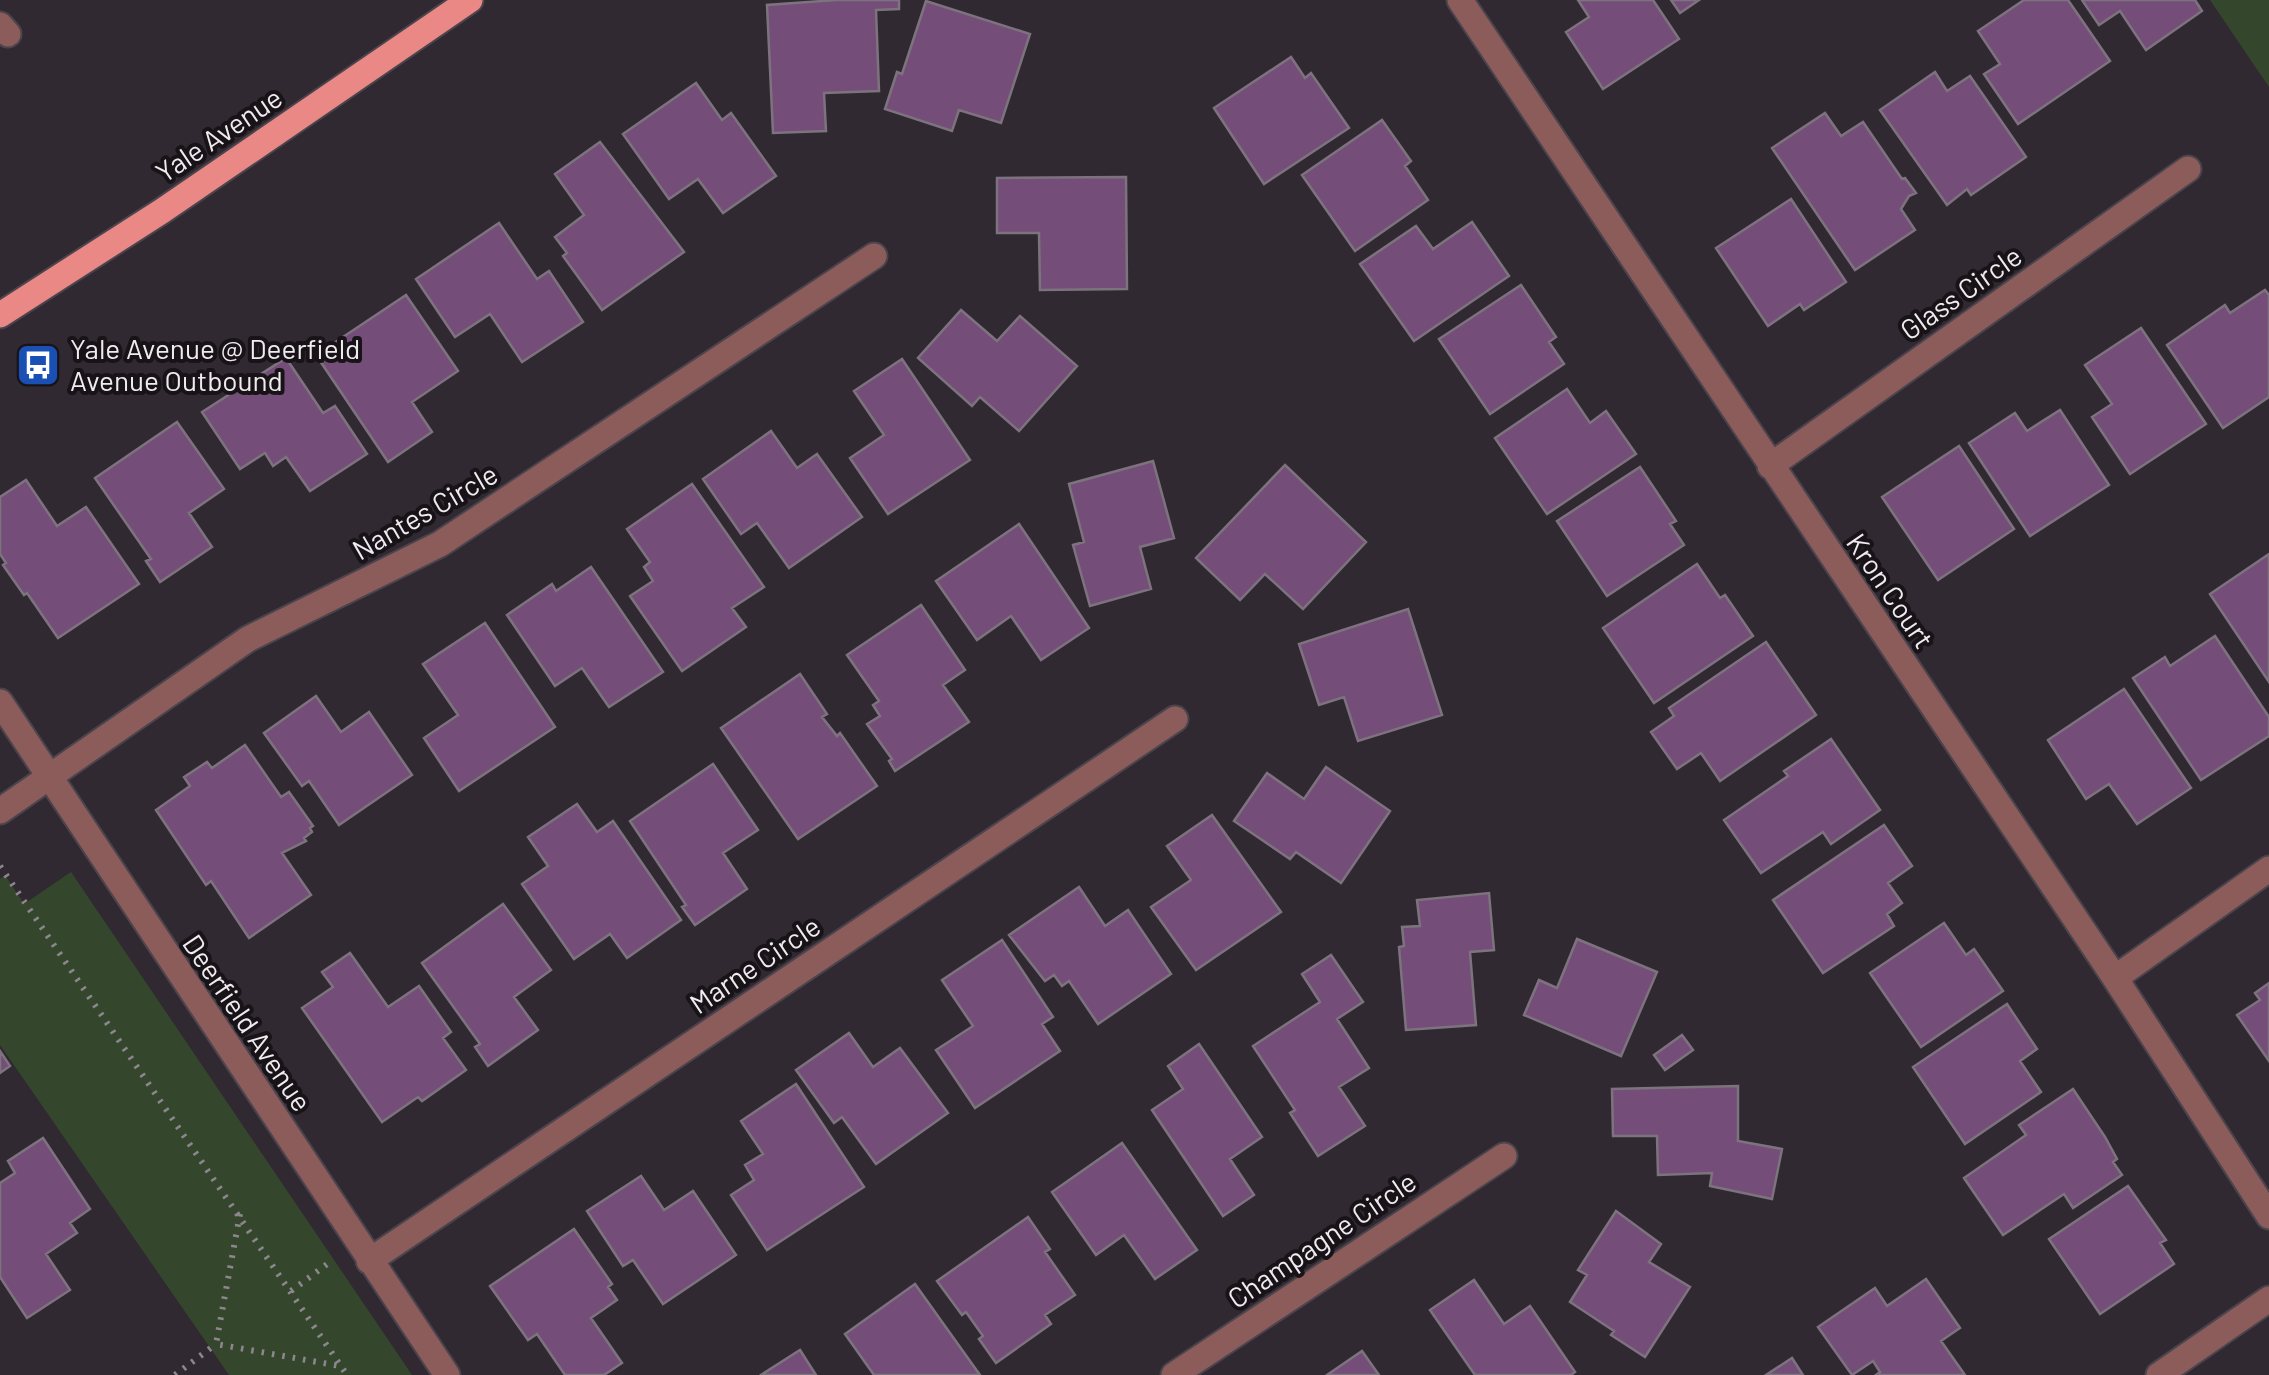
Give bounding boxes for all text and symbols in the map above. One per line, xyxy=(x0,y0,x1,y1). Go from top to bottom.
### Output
street label: Yale Avenue xyxy=(149,80,288,189)
street label: Glass Circle xyxy=(1893,238,2028,346)
place label: Yale Avenue @ Deerfield Avenue Outbound xyxy=(70,331,360,397)
bus stop icon: Yale Avenue @ Deerfield Avenue Outbound xyxy=(15,342,61,388)
street label: Nantes Circle xyxy=(346,456,503,566)
street label: Kron Court xyxy=(1840,527,1942,654)
street label: Marne Circle xyxy=(683,908,826,1020)
street label: Deerfield Avenue xyxy=(176,928,319,1117)
street label: Champagne Circle xyxy=(1221,1164,1422,1315)

